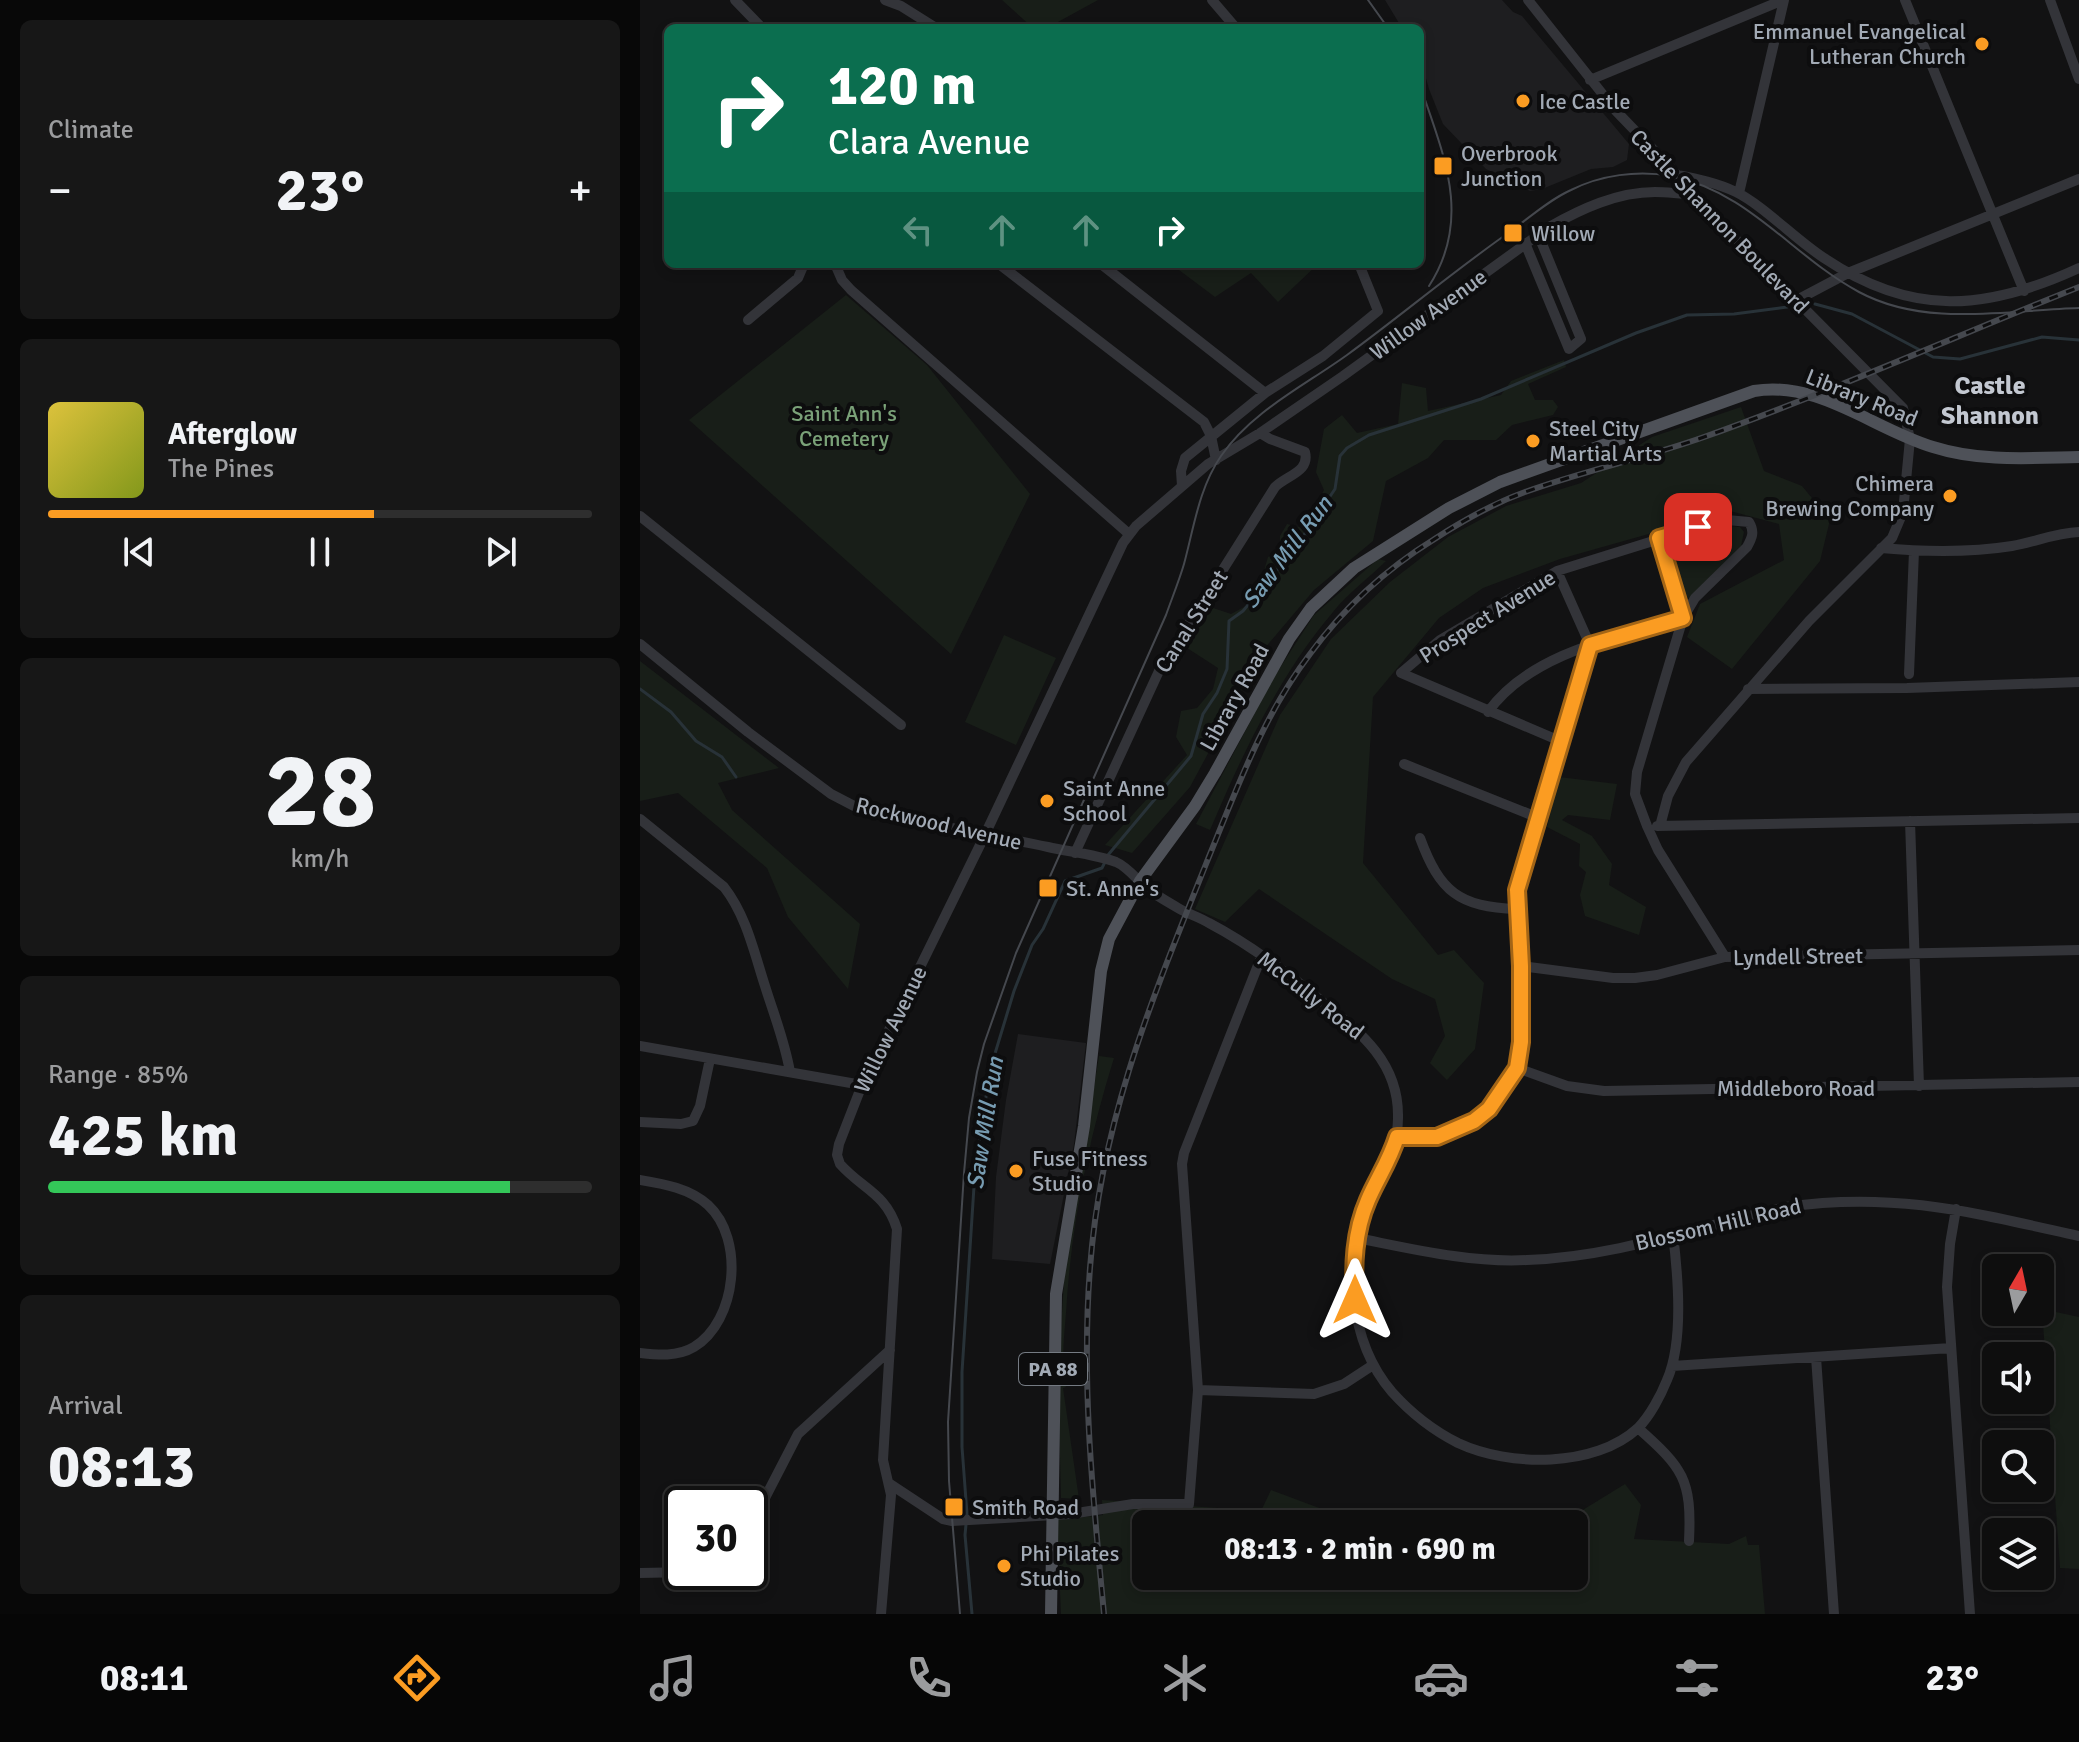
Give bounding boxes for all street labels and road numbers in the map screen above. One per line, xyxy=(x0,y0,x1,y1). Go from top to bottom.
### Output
street label: Castle Shannon Boulevard xyxy=(1625,124,1815,319)
street label: Willow Avenue xyxy=(1365,263,1492,366)
street label: Library Road xyxy=(1802,363,1922,432)
street label: Prospect Avenue xyxy=(1414,564,1560,669)
street label: Canal Street xyxy=(1149,565,1234,678)
street label: Library Road xyxy=(1194,639,1275,756)
street label: Rockwood Avenue xyxy=(853,791,1025,856)
street label: Lyndell Street xyxy=(1733,942,1864,971)
street label: McCully Road xyxy=(1252,945,1369,1045)
street label: Willow Avenue xyxy=(848,961,933,1097)
street label: Middleboro Road xyxy=(1717,1075,1875,1102)
street label: Blossom Hill Road xyxy=(1633,1192,1804,1257)
road number: PA 88 xyxy=(1019,1353,1087,1385)

